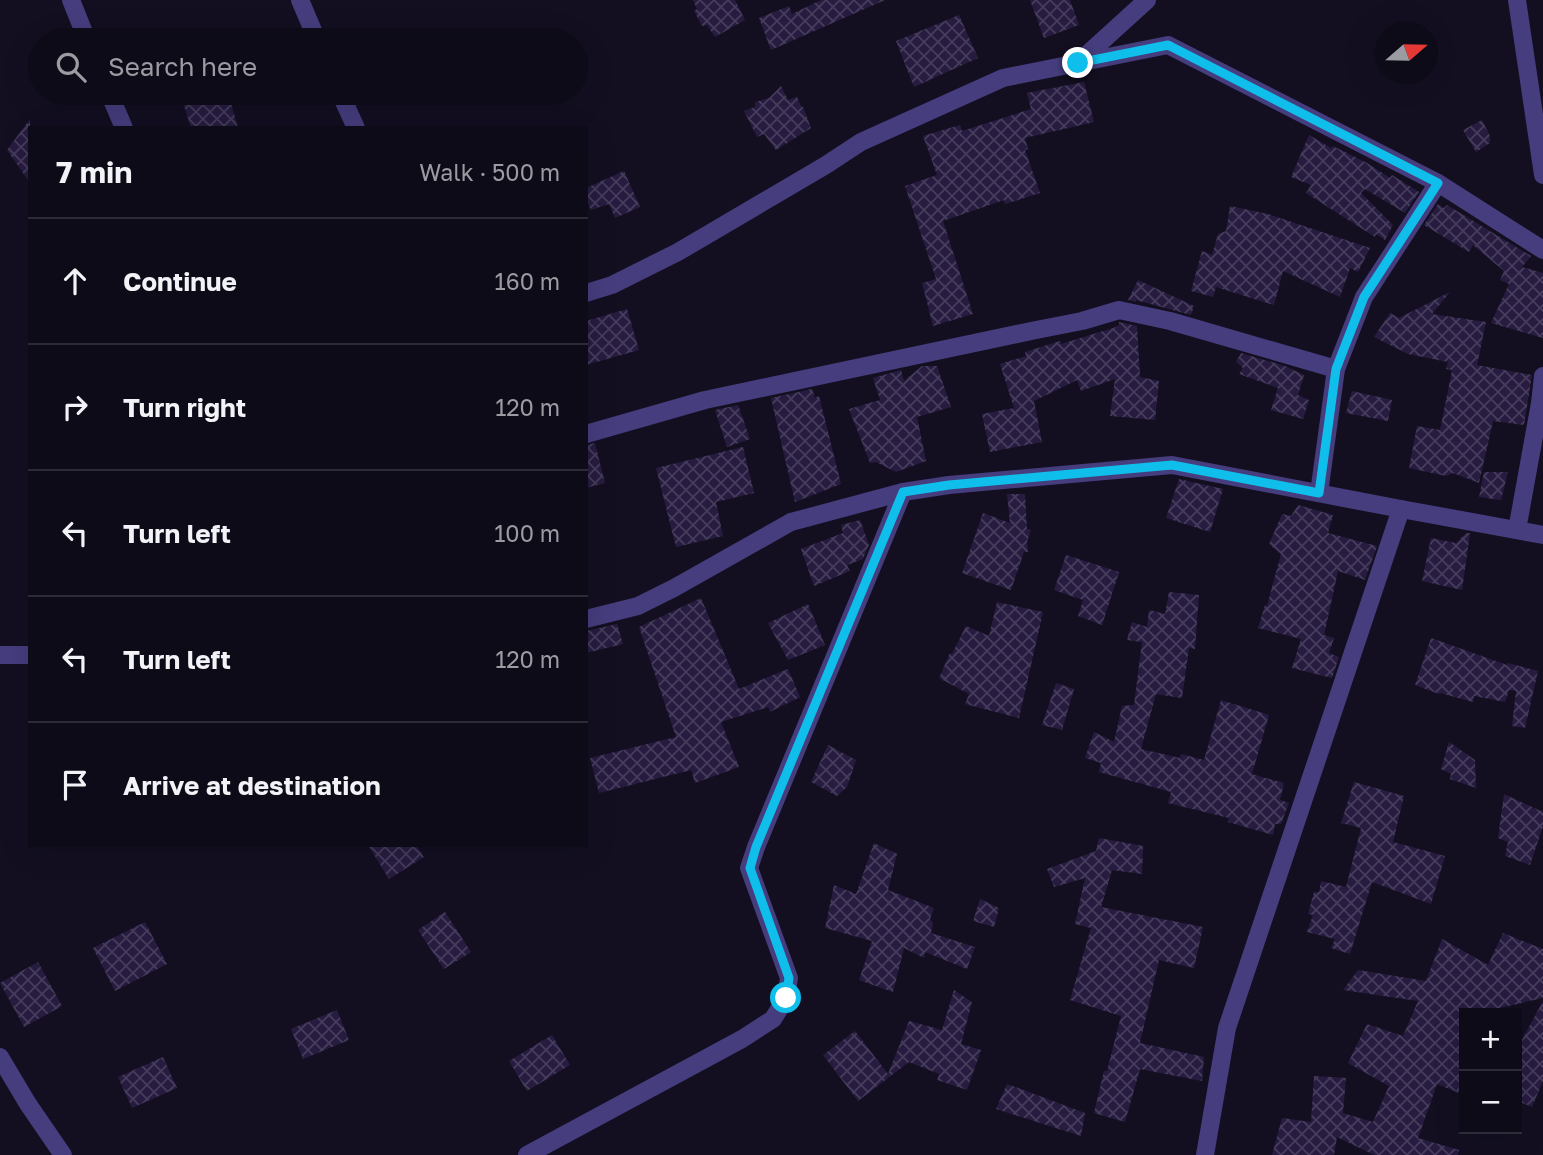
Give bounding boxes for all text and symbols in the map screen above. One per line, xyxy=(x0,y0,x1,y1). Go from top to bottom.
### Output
north arrow xyxy=(1375,21,1438,84)
search box xyxy=(28,28,588,105)
route end xyxy=(1062,47,1093,78)
icon: search xyxy=(52,48,90,86)
text: Search here xyxy=(108,51,257,82)
text: 7 min xyxy=(56,154,132,190)
text: Walk · 500 m xyxy=(419,158,560,186)
icon: ahead xyxy=(56,262,94,300)
text: Continue xyxy=(123,266,237,297)
text: 160 m xyxy=(495,267,560,295)
icon: right xyxy=(56,388,94,426)
text: Turn right xyxy=(123,392,246,423)
text: 120 m xyxy=(495,393,560,421)
icon: left xyxy=(56,514,94,552)
text: Turn left xyxy=(123,518,231,549)
text: 100 m xyxy=(494,519,560,547)
icon: left xyxy=(56,640,94,678)
text: Turn left xyxy=(123,644,231,675)
text: 120 m xyxy=(495,645,560,673)
icon: arrive xyxy=(56,766,94,804)
text: Arrive at destination xyxy=(123,770,381,801)
route start xyxy=(770,982,801,1013)
map controls xyxy=(1459,1008,1522,1134)
button: + xyxy=(1459,1008,1522,1071)
button: − xyxy=(1459,1071,1522,1134)

